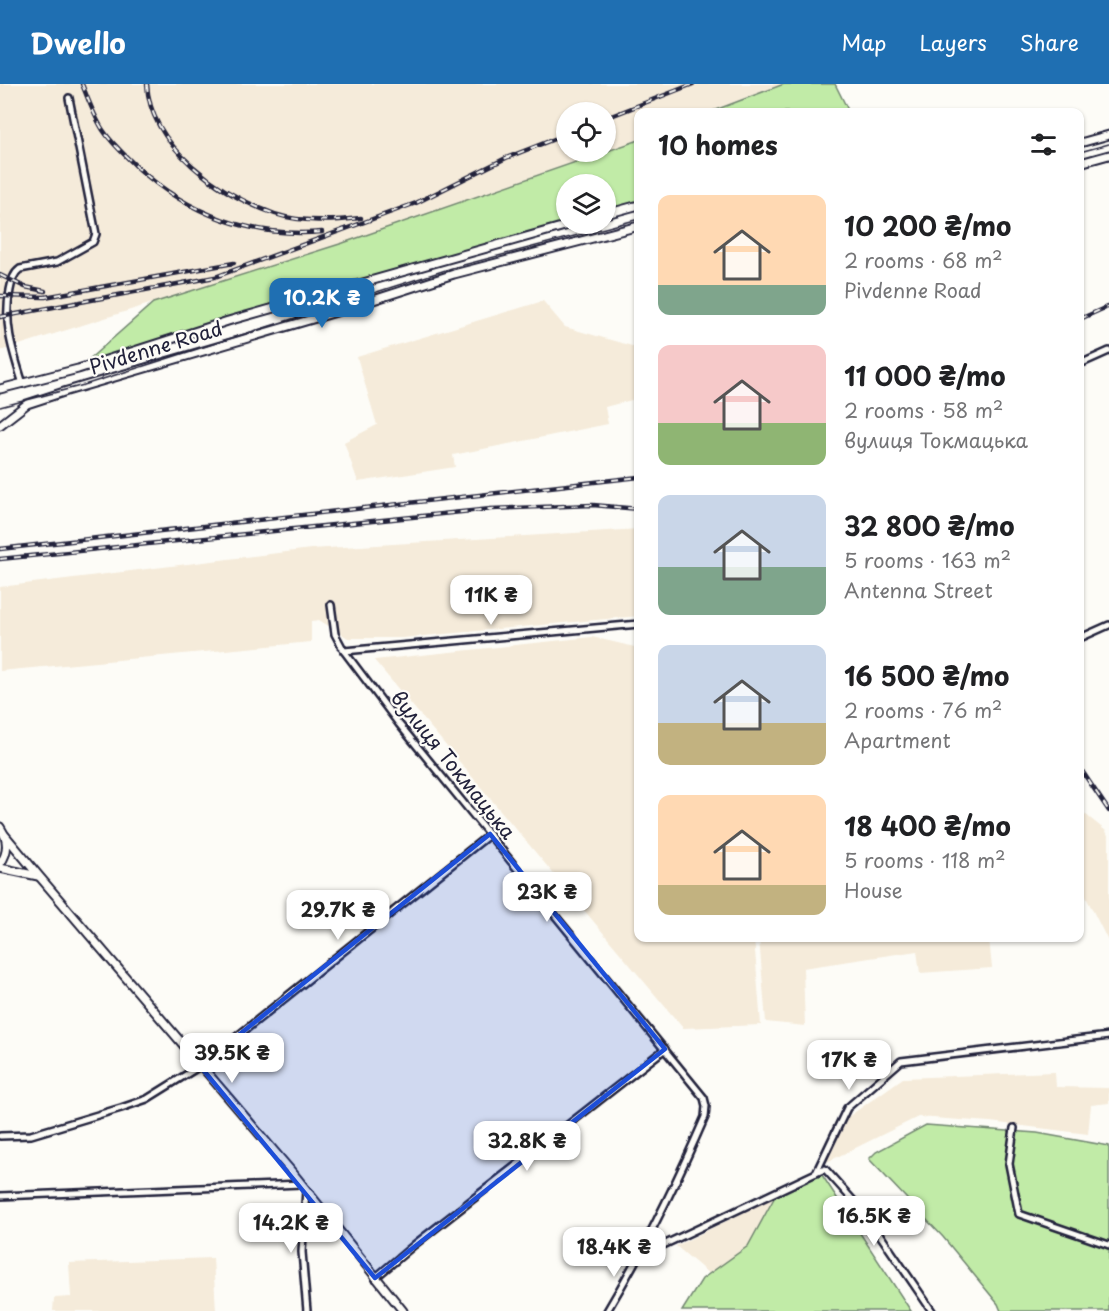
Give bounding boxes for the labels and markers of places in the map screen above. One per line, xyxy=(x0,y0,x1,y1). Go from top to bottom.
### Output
pin: 10.2K ₴ xyxy=(267,278,377,329)
pin: 11K ₴ xyxy=(449,575,533,626)
pin: 23K ₴ xyxy=(505,872,589,923)
pin: 29.7K ₴ xyxy=(283,890,393,941)
pin: 39.5K ₴ xyxy=(177,1033,287,1084)
pin: 17K ₴ xyxy=(807,1040,891,1091)
pin: 32.8K ₴ xyxy=(472,1121,582,1172)
pin: 16.5K ₴ xyxy=(819,1196,929,1247)
pin: 14.2K ₴ xyxy=(236,1203,346,1254)
pin: 18.4K ₴ xyxy=(559,1227,669,1278)

